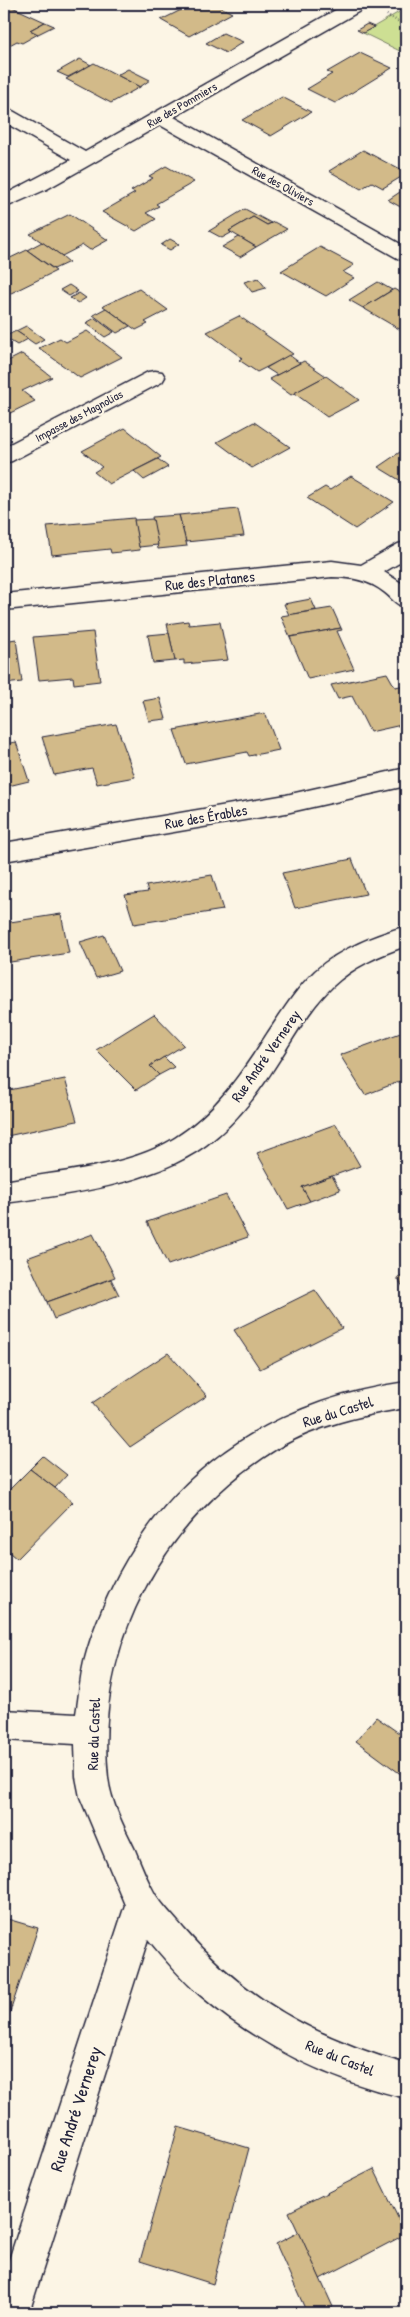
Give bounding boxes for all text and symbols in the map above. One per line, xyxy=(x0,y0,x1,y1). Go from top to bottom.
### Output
street label: Rue des Pommiers xyxy=(144,77,220,131)
street label: Rue des Oliviers xyxy=(249,161,318,210)
street label: Impasse des Magnolias xyxy=(32,385,126,446)
street label: Rue des Platanes xyxy=(164,565,256,596)
street label: Rue des Érables xyxy=(163,799,249,834)
street label: Rue André Vernerey xyxy=(226,1005,305,1106)
street label: Rue du Castel xyxy=(300,1391,376,1432)
street label: Rue du Castel xyxy=(82,1697,105,1771)
street label: Rue du Castel xyxy=(303,2034,378,2081)
street label: Rue André Vernerey xyxy=(44,2043,108,2175)

